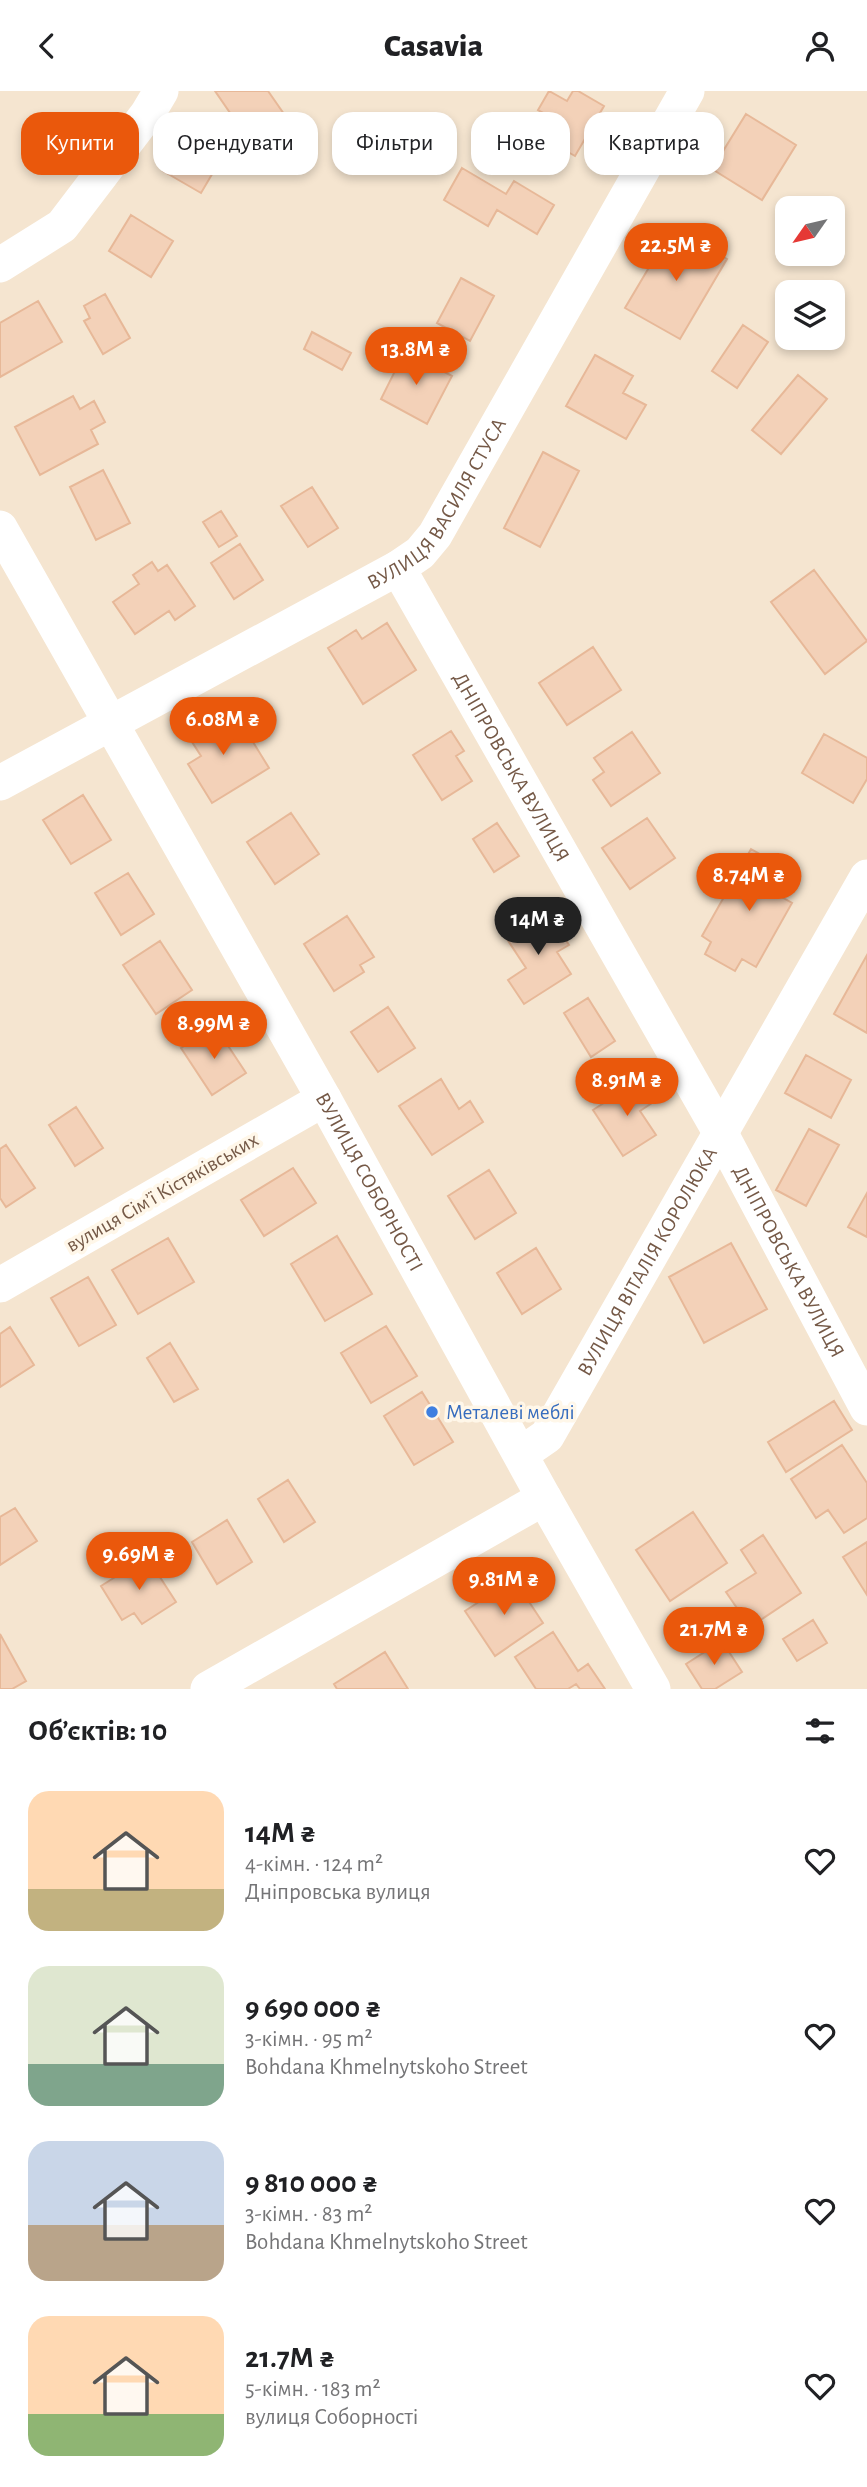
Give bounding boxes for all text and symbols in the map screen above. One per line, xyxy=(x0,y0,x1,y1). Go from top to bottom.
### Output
icon: back xyxy=(28,27,66,65)
icon: person xyxy=(801,27,839,65)
text: Casavia xyxy=(384,30,483,62)
chip: Купити xyxy=(21,112,139,175)
chip: Орендувати xyxy=(153,112,318,175)
chip: Фільтри xyxy=(332,112,457,175)
chip: Нове xyxy=(471,112,570,175)
chip: Квартира xyxy=(584,112,724,175)
north arrow xyxy=(775,196,845,266)
map controls xyxy=(775,196,845,350)
pin: 22.5M ₴ xyxy=(611,223,741,283)
text: 22.5M ₴ xyxy=(640,234,712,257)
button: layers xyxy=(775,280,845,350)
pin: 13.8M ₴ xyxy=(351,327,481,387)
text: 13.8M ₴ xyxy=(381,338,451,361)
street label: ВУЛИЦЯ ВАСИЛЯ СТУСА xyxy=(364,415,510,594)
street label: ДНІПРОВСЬКА ВУЛИЦЯ xyxy=(449,669,573,865)
pin: 6.08M ₴ xyxy=(158,697,288,757)
text: 6.08M ₴ xyxy=(186,708,260,731)
pin: 8.74M ₴ xyxy=(684,853,814,913)
text: 8.74M ₴ xyxy=(712,864,786,887)
pin: 14M ₴ xyxy=(489,897,587,957)
text: 14M ₴ xyxy=(511,908,565,931)
pin: 8.99M ₴ xyxy=(149,1002,279,1061)
text: 8.99M ₴ xyxy=(177,1012,251,1035)
pin: 8.91M ₴ xyxy=(562,1059,692,1118)
text: 8.91M ₴ xyxy=(591,1069,663,1092)
street label: ВУЛИЦЯ СОБОРНОСТІ xyxy=(312,1089,427,1275)
street label: вулиця Сімʼї Кістяківських xyxy=(63,1129,262,1256)
street label: ВУЛИЦЯ ВІТАЛІЯ КОРОЛЮКА xyxy=(574,1143,721,1379)
street label: ДНІПРОВСЬКА ВУЛИЦЯ xyxy=(729,1162,848,1361)
place label: Металеві меблі xyxy=(446,1402,575,1423)
marker: Металеві меблі xyxy=(424,1404,440,1420)
pin: 9.69M ₴ xyxy=(74,1533,204,1592)
text: 9.69M ₴ xyxy=(102,1543,176,1566)
pin: 9.81M ₴ xyxy=(439,1557,569,1617)
text: 9.81M ₴ xyxy=(468,1568,540,1591)
pin: 21.7M ₴ xyxy=(649,1607,779,1667)
text: 21.7M ₴ xyxy=(679,1618,749,1641)
icon: filters xyxy=(801,1712,839,1750)
text: Об’єктів: 10 xyxy=(28,1716,167,1746)
text: 14M ₴ xyxy=(245,1818,317,1848)
icon: home xyxy=(84,1819,168,1903)
icon: heart xyxy=(801,1842,839,1880)
text: 4-кімн. · 124 m² xyxy=(245,1853,383,1876)
text: Дніпровська вулиця xyxy=(245,1881,431,1904)
text: 9 690 000 ₴ xyxy=(245,1993,382,2023)
icon: home xyxy=(84,1994,168,2078)
icon: heart xyxy=(801,2017,839,2055)
text: 3-кімн. · 95 m² xyxy=(245,2028,372,2051)
text: Bohdana Khmelnytskoho Street xyxy=(245,2056,528,2079)
text: 9 810 000 ₴ xyxy=(245,2168,379,2198)
icon: home xyxy=(84,2169,168,2253)
icon: heart xyxy=(801,2192,839,2230)
text: 3-кімн. · 83 m² xyxy=(245,2203,372,2226)
text: Bohdana Khmelnytskoho Street xyxy=(245,2231,528,2254)
text: 21.7M ₴ xyxy=(245,2343,336,2373)
icon: home xyxy=(84,2344,168,2428)
icon: heart xyxy=(801,2367,839,2405)
text: 5-кімн. · 183 m² xyxy=(245,2378,380,2401)
text: вулиця Соборності xyxy=(245,2406,418,2429)

